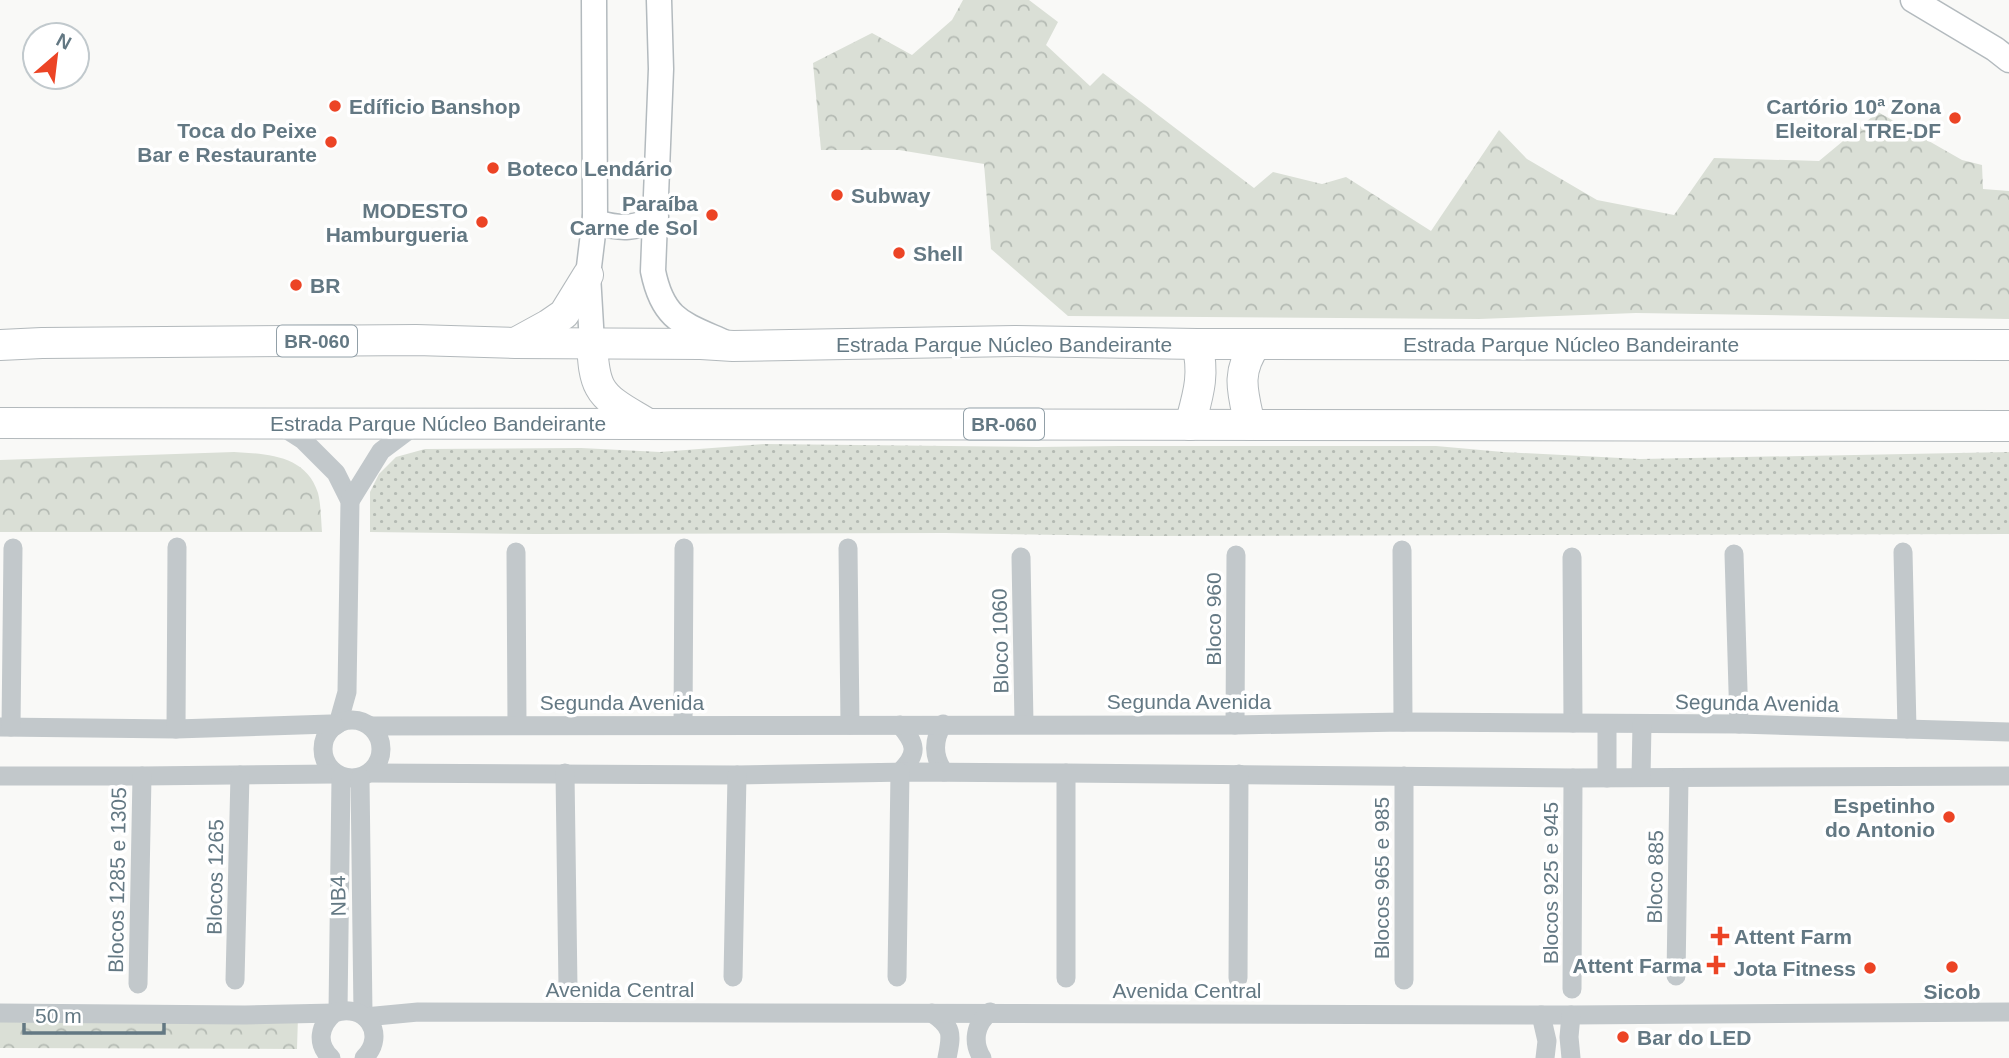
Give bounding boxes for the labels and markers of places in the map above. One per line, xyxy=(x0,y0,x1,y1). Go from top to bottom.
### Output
place label: Edíficio Banshop xyxy=(349,95,521,118)
place label: Cartório 10ª Zona Eleitoral TRE-DF xyxy=(1766,95,1941,142)
marker: Edíficio Banshop xyxy=(327,98,343,114)
marker: Cartório 10ª Zona Eleitoral TRE-DF xyxy=(1947,110,1963,126)
place label: Toca do Peixe Bar e Restaurante xyxy=(137,119,317,166)
marker: Toca do Peixe Bar e Restaurante xyxy=(323,134,339,150)
place label: Boteco Lendário xyxy=(507,157,673,180)
marker: Boteco Lendário xyxy=(485,160,501,176)
place label: Subway xyxy=(851,184,931,207)
marker: Subway xyxy=(829,187,845,203)
place label: Paraíba Carne de Sol xyxy=(570,192,698,239)
place label: MODESTO Hamburgueria xyxy=(326,199,468,246)
marker: Paraíba Carne de Sol xyxy=(704,207,720,223)
marker: MODESTO Hamburgueria xyxy=(474,214,490,230)
place label: Shell xyxy=(913,242,963,265)
marker: Shell xyxy=(891,245,907,261)
place label: BR xyxy=(310,274,340,297)
marker: BR xyxy=(288,277,304,293)
place label: Espetinho do Antonio xyxy=(1825,794,1935,841)
marker: Espetinho do Antonio xyxy=(1941,809,1957,825)
place label: Attent Farm xyxy=(1734,925,1852,948)
marker: Attent Farm xyxy=(1712,928,1728,944)
place label: Attent Farma xyxy=(1572,954,1702,977)
marker: Attent Farma xyxy=(1708,957,1724,973)
place label: Jota Fitness xyxy=(1733,957,1856,980)
marker: Sicob xyxy=(1944,959,1960,975)
marker: Jota Fitness xyxy=(1862,960,1878,976)
place label: Sicob xyxy=(1923,980,1981,1003)
place label: Bar do LED xyxy=(1637,1026,1751,1049)
marker: Bar do LED xyxy=(1615,1029,1631,1045)

